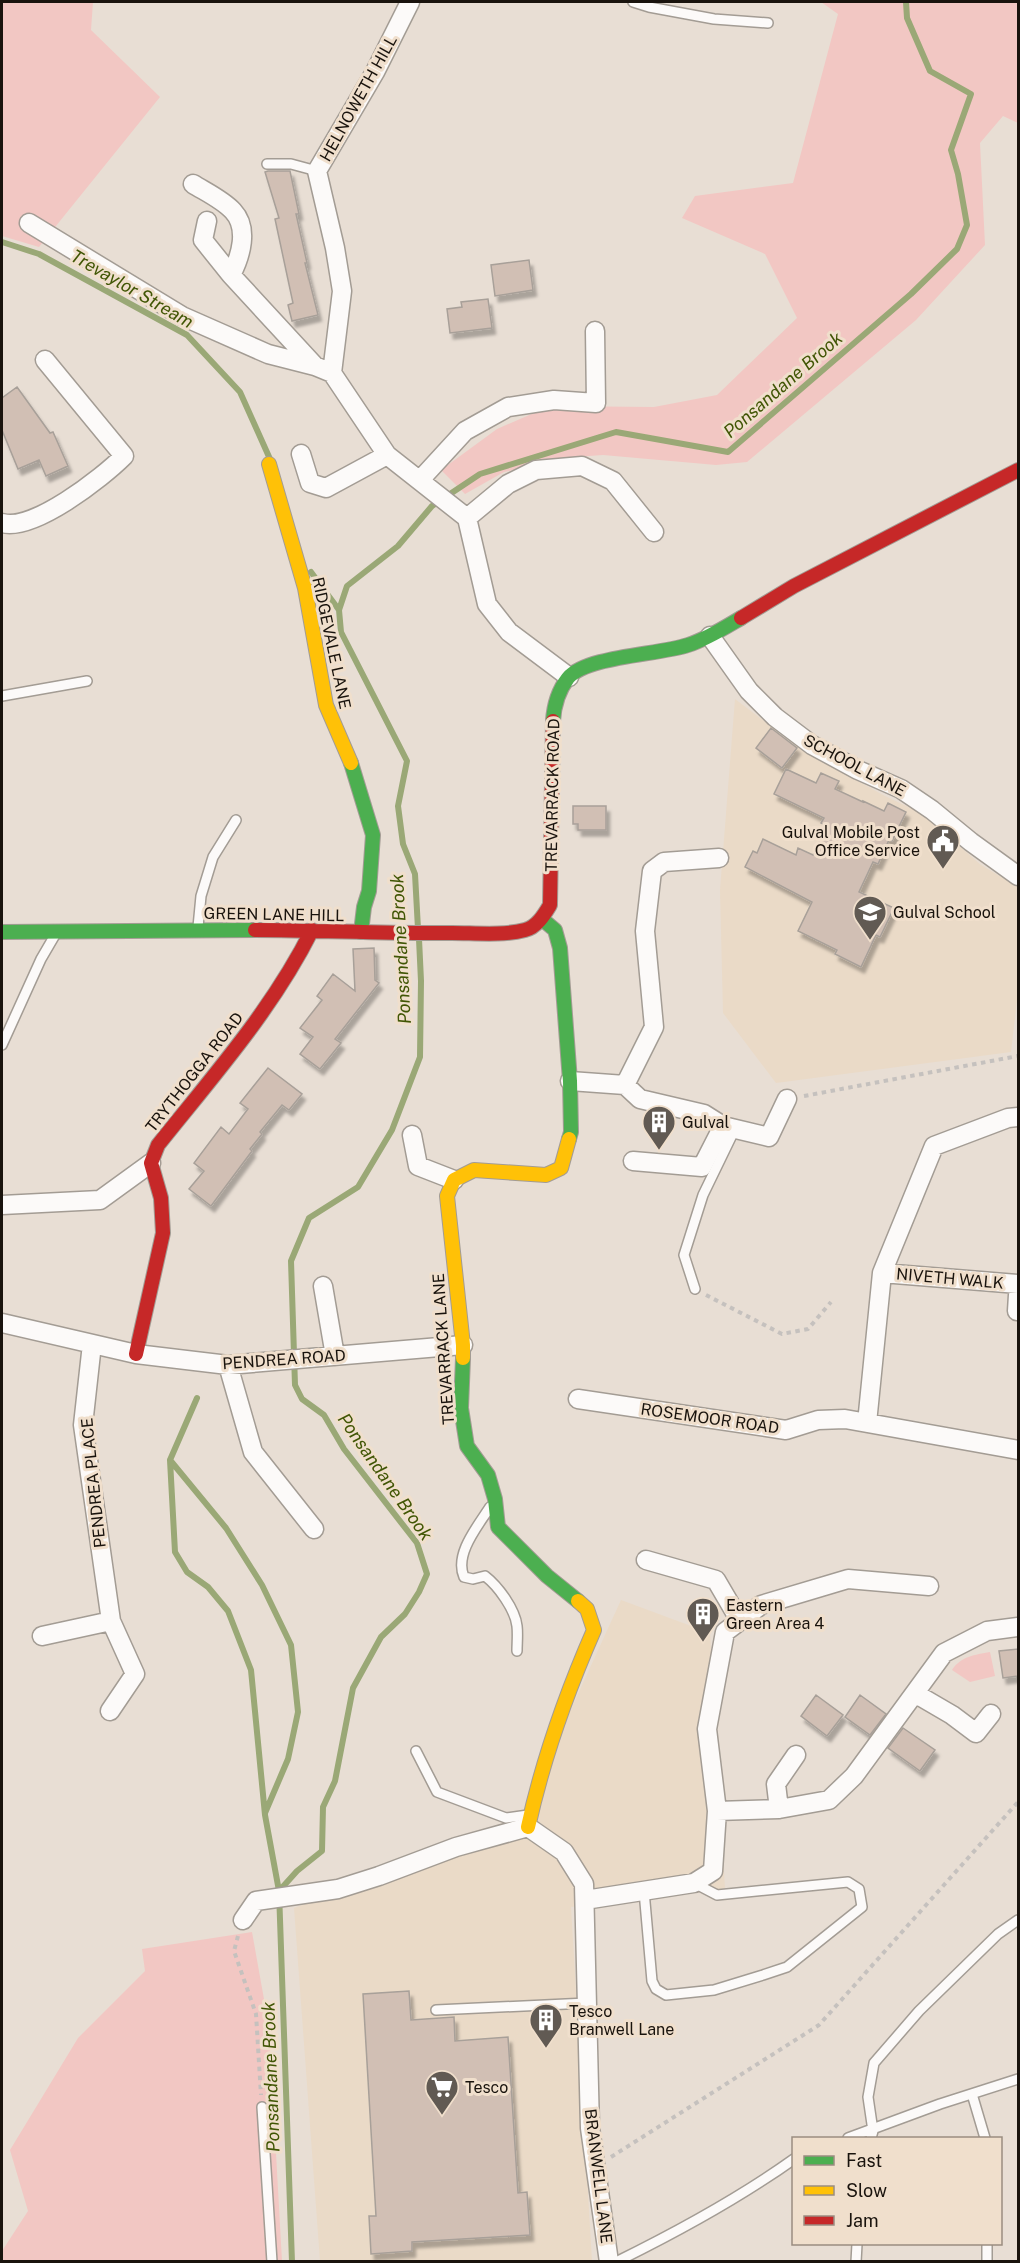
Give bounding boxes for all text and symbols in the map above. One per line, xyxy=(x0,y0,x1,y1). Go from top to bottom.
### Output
street label: HELNOWETH HILL xyxy=(316,32,401,165)
water label: Trevaylor Stream xyxy=(67,245,197,332)
water label: Ponsandane Brook xyxy=(719,327,847,442)
street label: RIDGEVALE LANE xyxy=(308,575,355,711)
street label: TREVARRACK ROAD xyxy=(542,718,563,872)
street label: SCHOOL LANE xyxy=(800,730,909,800)
place label: Gulval Mobile Post Office Service xyxy=(782,823,920,860)
public building icon: Gulval Mobile Post Office Service xyxy=(925,823,961,870)
water label: Ponsandane Brook xyxy=(386,873,415,1025)
school or university icon: Gulval School xyxy=(852,894,888,941)
place label: Gulval School xyxy=(893,903,996,922)
street label: GREEN LANE HILL xyxy=(204,904,344,925)
street label: TRYTHOGGA ROAD xyxy=(142,1009,247,1136)
building icon: Gulval xyxy=(641,1104,677,1151)
place label: Gulval xyxy=(682,1113,729,1132)
street label: NIVETH WALK xyxy=(895,1264,1005,1293)
street label: TREVARRACK LANE xyxy=(429,1273,458,1425)
street label: PENDREA ROAD xyxy=(222,1346,346,1373)
street label: ROSEMOOR ROAD xyxy=(639,1399,780,1438)
water label: Ponsandane Brook xyxy=(334,1409,437,1545)
street label: PENDREA PLACE xyxy=(77,1417,110,1549)
building icon: Eastern Green Area 4 xyxy=(685,1596,721,1643)
place label: Eastern Green Area 4 xyxy=(726,1596,824,1633)
water label: Ponsandane Brook xyxy=(257,2001,284,2153)
building icon: Tesco Branwell Lane xyxy=(528,2002,564,2049)
place label: Tesco Branwell Lane xyxy=(569,2002,674,2039)
supermarket icon: Tesco xyxy=(424,2069,460,2116)
place label: Tesco xyxy=(465,2078,508,2097)
street label: BRANWELL LANE xyxy=(581,2108,616,2245)
legend xyxy=(792,2137,1002,2245)
text: Fast xyxy=(846,2150,882,2171)
text: Slow xyxy=(846,2180,887,2201)
text: Jam xyxy=(846,2210,879,2231)

